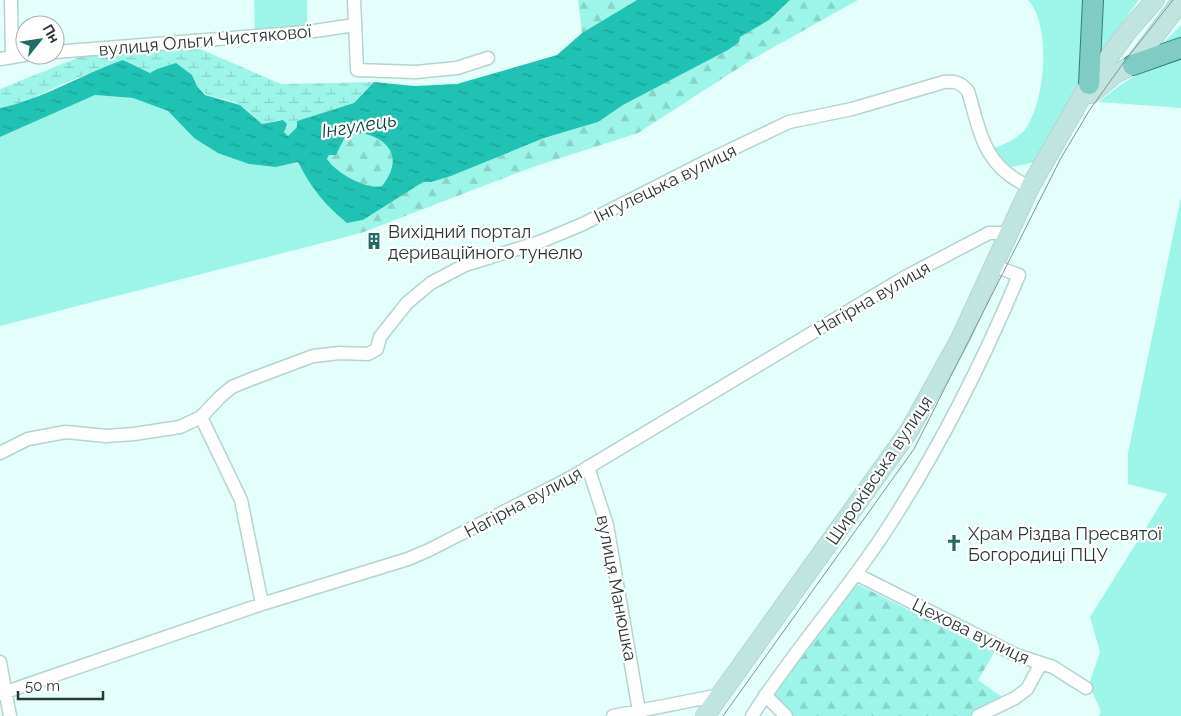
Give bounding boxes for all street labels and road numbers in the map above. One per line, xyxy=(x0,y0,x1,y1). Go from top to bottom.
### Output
street label: вулиця Ольги Чистякової xyxy=(98,20,312,60)
street label: Інгулецька вулиця xyxy=(590,139,740,227)
street label: Нагірна вулиця xyxy=(810,256,934,340)
street label: Широківська вулиця xyxy=(821,392,937,548)
street label: Нагірна вулиця xyxy=(461,462,585,542)
street label: вулиця Манюшка xyxy=(593,513,641,663)
street label: Цехова вулиця xyxy=(909,594,1033,668)

